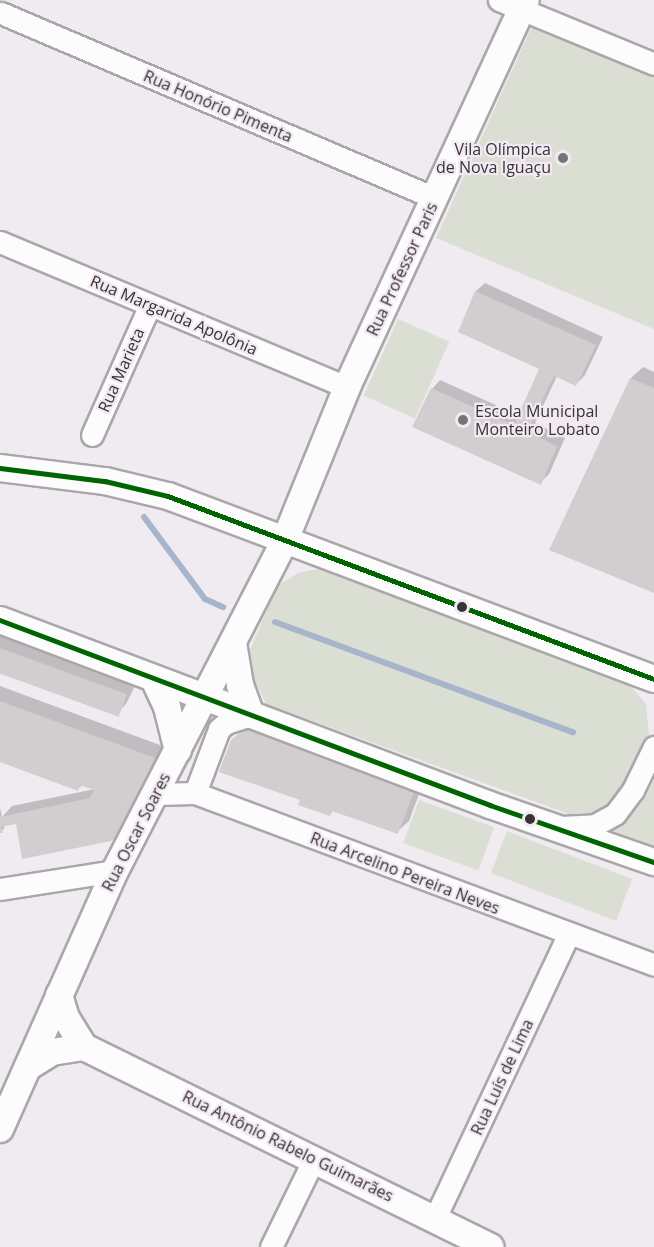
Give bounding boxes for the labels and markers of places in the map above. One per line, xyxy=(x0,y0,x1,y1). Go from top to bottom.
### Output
place label: Vila Olímpica de Nova Iguaçu xyxy=(436,139,551,177)
marker: Vila Olímpica de Nova Iguaçu xyxy=(556,151,570,165)
place label: Escola Municipal Monteiro Lobato xyxy=(475,401,600,439)
marker: Escola Municipal Monteiro Lobato xyxy=(456,413,470,427)
unlabelled marker xyxy=(456,601,468,613)
unlabelled marker xyxy=(524,813,536,825)

